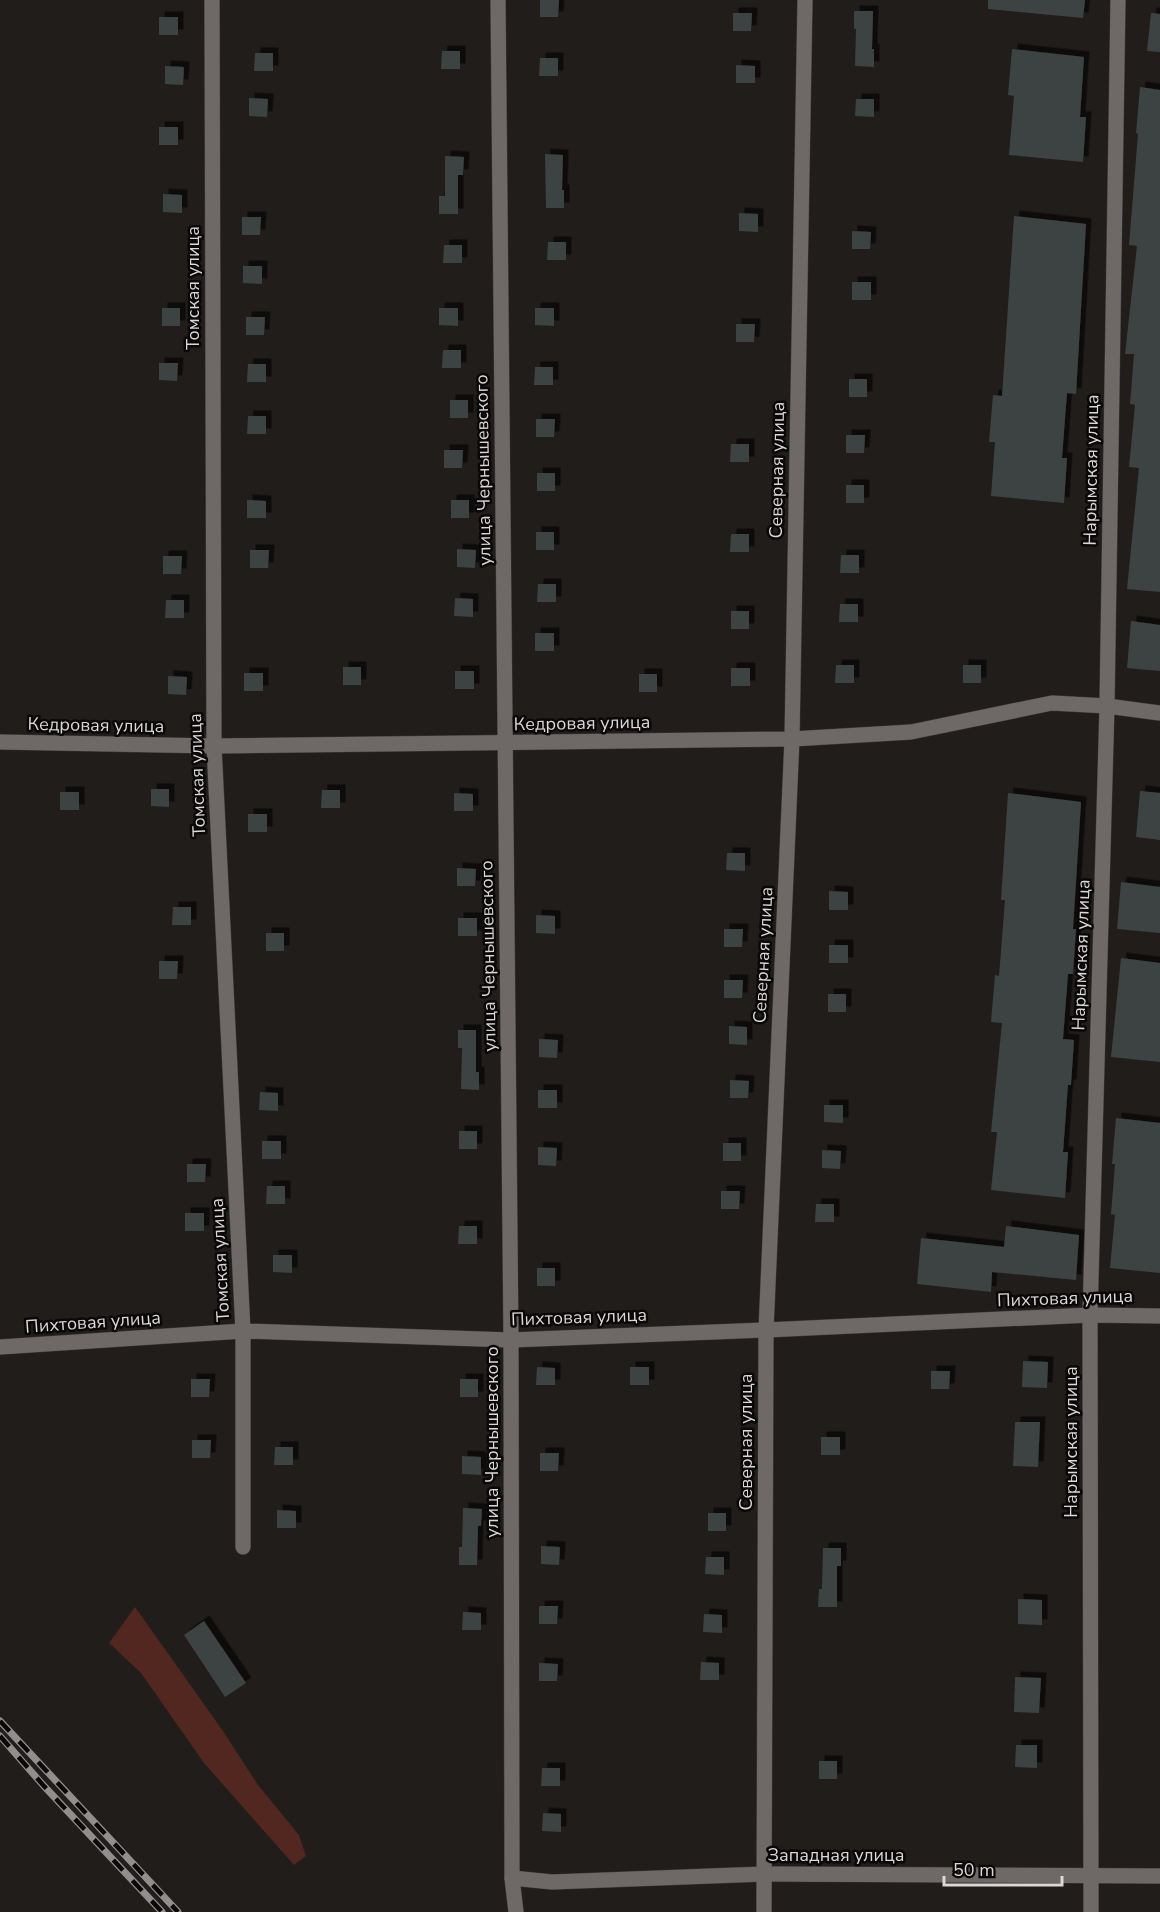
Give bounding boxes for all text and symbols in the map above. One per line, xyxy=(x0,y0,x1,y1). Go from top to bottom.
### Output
street label: Томская улица xyxy=(181,226,205,350)
street label: улица Чернышевского xyxy=(469,374,497,566)
street label: Нарымская улица xyxy=(1078,394,1104,546)
street label: Северная улица xyxy=(764,401,790,539)
street label: Кедровая улица xyxy=(513,710,651,736)
street label: Кедровая улица xyxy=(27,712,165,738)
street label: Томская улица xyxy=(183,713,211,837)
street label: улица Чернышевского xyxy=(474,860,502,1052)
street label: Нарымская улица xyxy=(1066,879,1096,1031)
street label: Северная улица xyxy=(747,886,779,1024)
street label: Томская улица xyxy=(205,1198,235,1322)
street label: Пихтовая улица xyxy=(997,1284,1133,1312)
street label: Пихтовая улица xyxy=(511,1303,647,1331)
street label: Пихтовая улица xyxy=(24,1305,162,1339)
street label: улица Чернышевского xyxy=(480,1346,504,1538)
street label: Нарымская улица xyxy=(1059,1366,1083,1518)
street label: Северная улица xyxy=(734,1374,758,1510)
street label: Западная улица xyxy=(768,1843,904,1867)
scale bar xyxy=(944,1849,1062,1887)
text: 50 m xyxy=(953,1858,995,1882)

